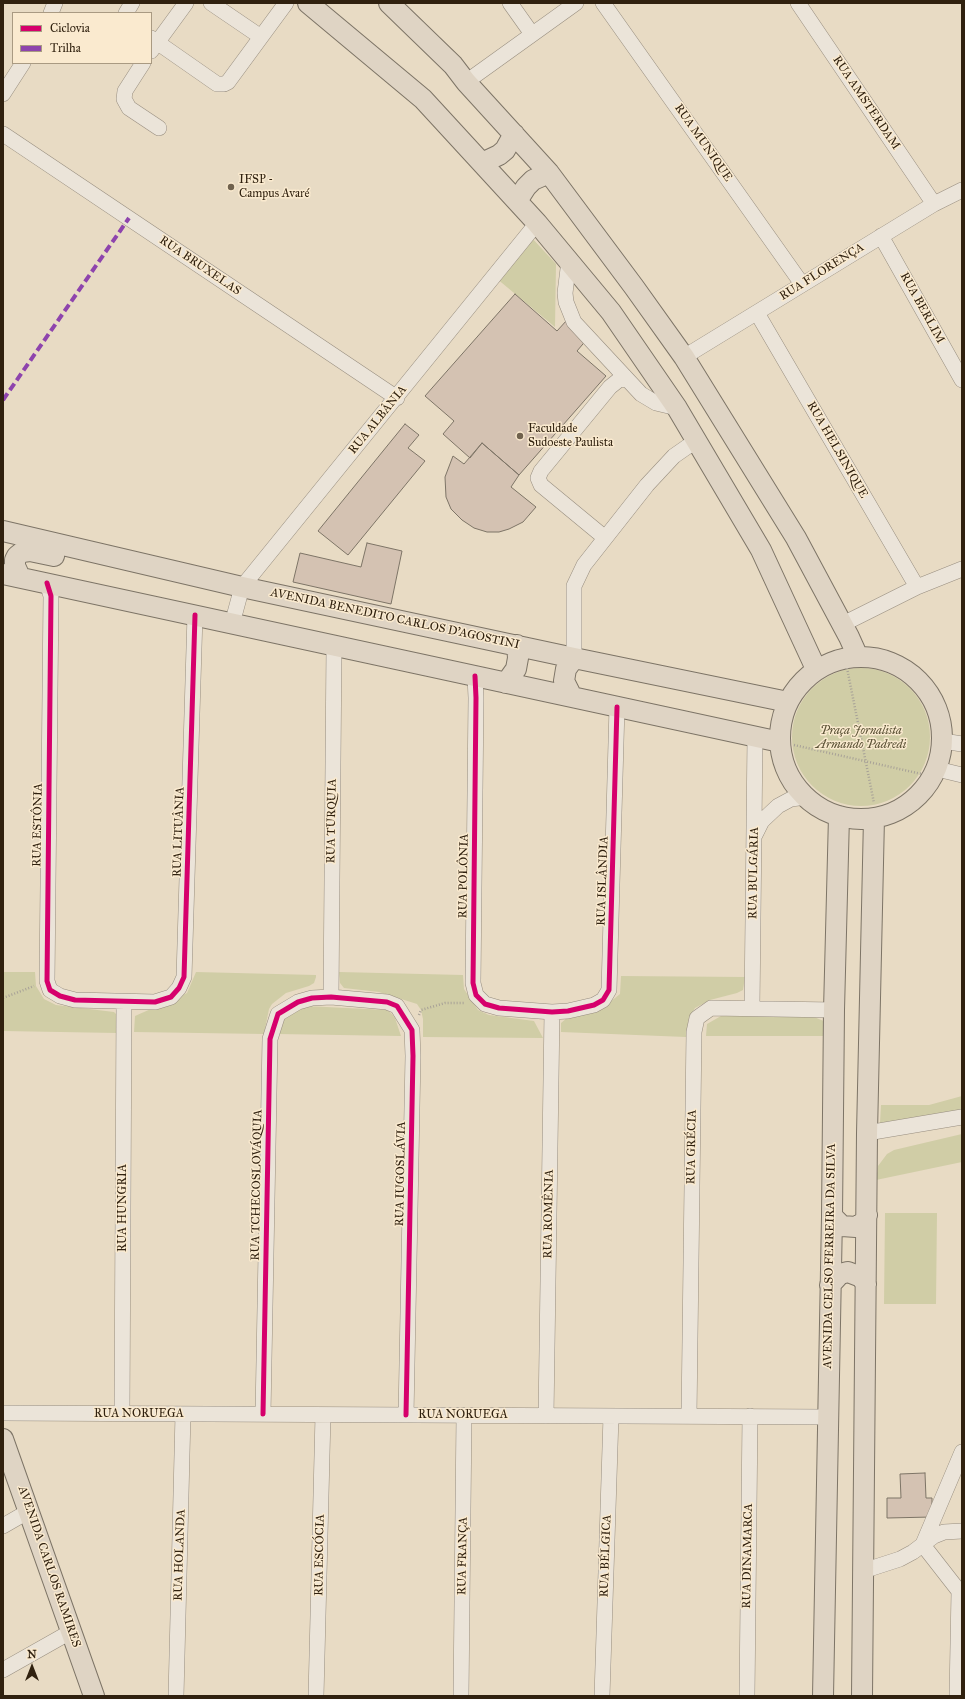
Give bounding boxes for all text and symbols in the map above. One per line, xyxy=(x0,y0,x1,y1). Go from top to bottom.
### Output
legend xyxy=(12,12,152,64)
text: Ciclovia xyxy=(50,21,90,35)
text: Trilha xyxy=(50,41,81,55)
street label: RUA AMSTERDAM xyxy=(829,53,903,153)
street label: RUA MUNIQUE xyxy=(671,102,735,184)
place label: IFSP - Campus Avaré xyxy=(239,173,310,201)
marker: IFSP - Campus Avaré xyxy=(226,182,236,192)
street label: RUA BRUXELAS xyxy=(156,233,244,299)
street label: RUA FLORENÇA xyxy=(777,240,867,304)
street label: RUA BERLIM xyxy=(897,270,947,346)
street label: RUA ALBÂNIA xyxy=(346,383,410,457)
street label: RUA HELSINIQUE xyxy=(803,399,871,501)
place label: Faculdade Sudoeste Paulista xyxy=(528,422,613,450)
marker: Faculdade Sudoeste Paulista xyxy=(515,431,525,441)
street label: AVENIDA BENEDITO CARLOS D'AGOSTINI xyxy=(269,586,521,652)
park label: Praça Jornalista Armando Padredi xyxy=(816,724,906,752)
street label: RUA TURQUIA xyxy=(324,779,340,863)
street label: RUA ESTÔNIA xyxy=(30,783,46,867)
street label: RUA LITUÂNIA xyxy=(170,787,188,877)
street label: RUA BULGÁRIA xyxy=(746,827,762,919)
street label: RUA POLÔNIA xyxy=(456,833,472,919)
street label: RUA ISLÂNDIA xyxy=(594,836,612,926)
street label: RUA TCHECOSLOVÁQUIA xyxy=(248,1109,266,1261)
street label: RUA GRÉCIA xyxy=(684,1109,700,1185)
street label: RUA IUGOSLÁVIA xyxy=(393,1121,409,1227)
street label: AVENIDA CELSO FERREIRA DA SILVA xyxy=(821,1143,839,1369)
street label: RUA HUNGRIA xyxy=(116,1164,130,1252)
street label: RUA ROMÊNIA xyxy=(541,1169,557,1259)
street label: RUA NORUEGA xyxy=(94,1407,184,1421)
street label: RUA NORUEGA xyxy=(418,1408,508,1422)
street label: AVENIDA CARLOS RAMIRES xyxy=(15,1485,83,1649)
street label: RUA DINAMARCA xyxy=(740,1503,756,1609)
street label: RUA HOLANDA xyxy=(171,1509,189,1601)
street label: RUA ESCÓCIA xyxy=(312,1514,328,1596)
street label: RUA BÉLGICA xyxy=(597,1514,615,1598)
street label: RUA FRANÇA xyxy=(455,1517,471,1595)
north arrow xyxy=(12,1647,52,1687)
text: N xyxy=(27,1648,37,1661)

